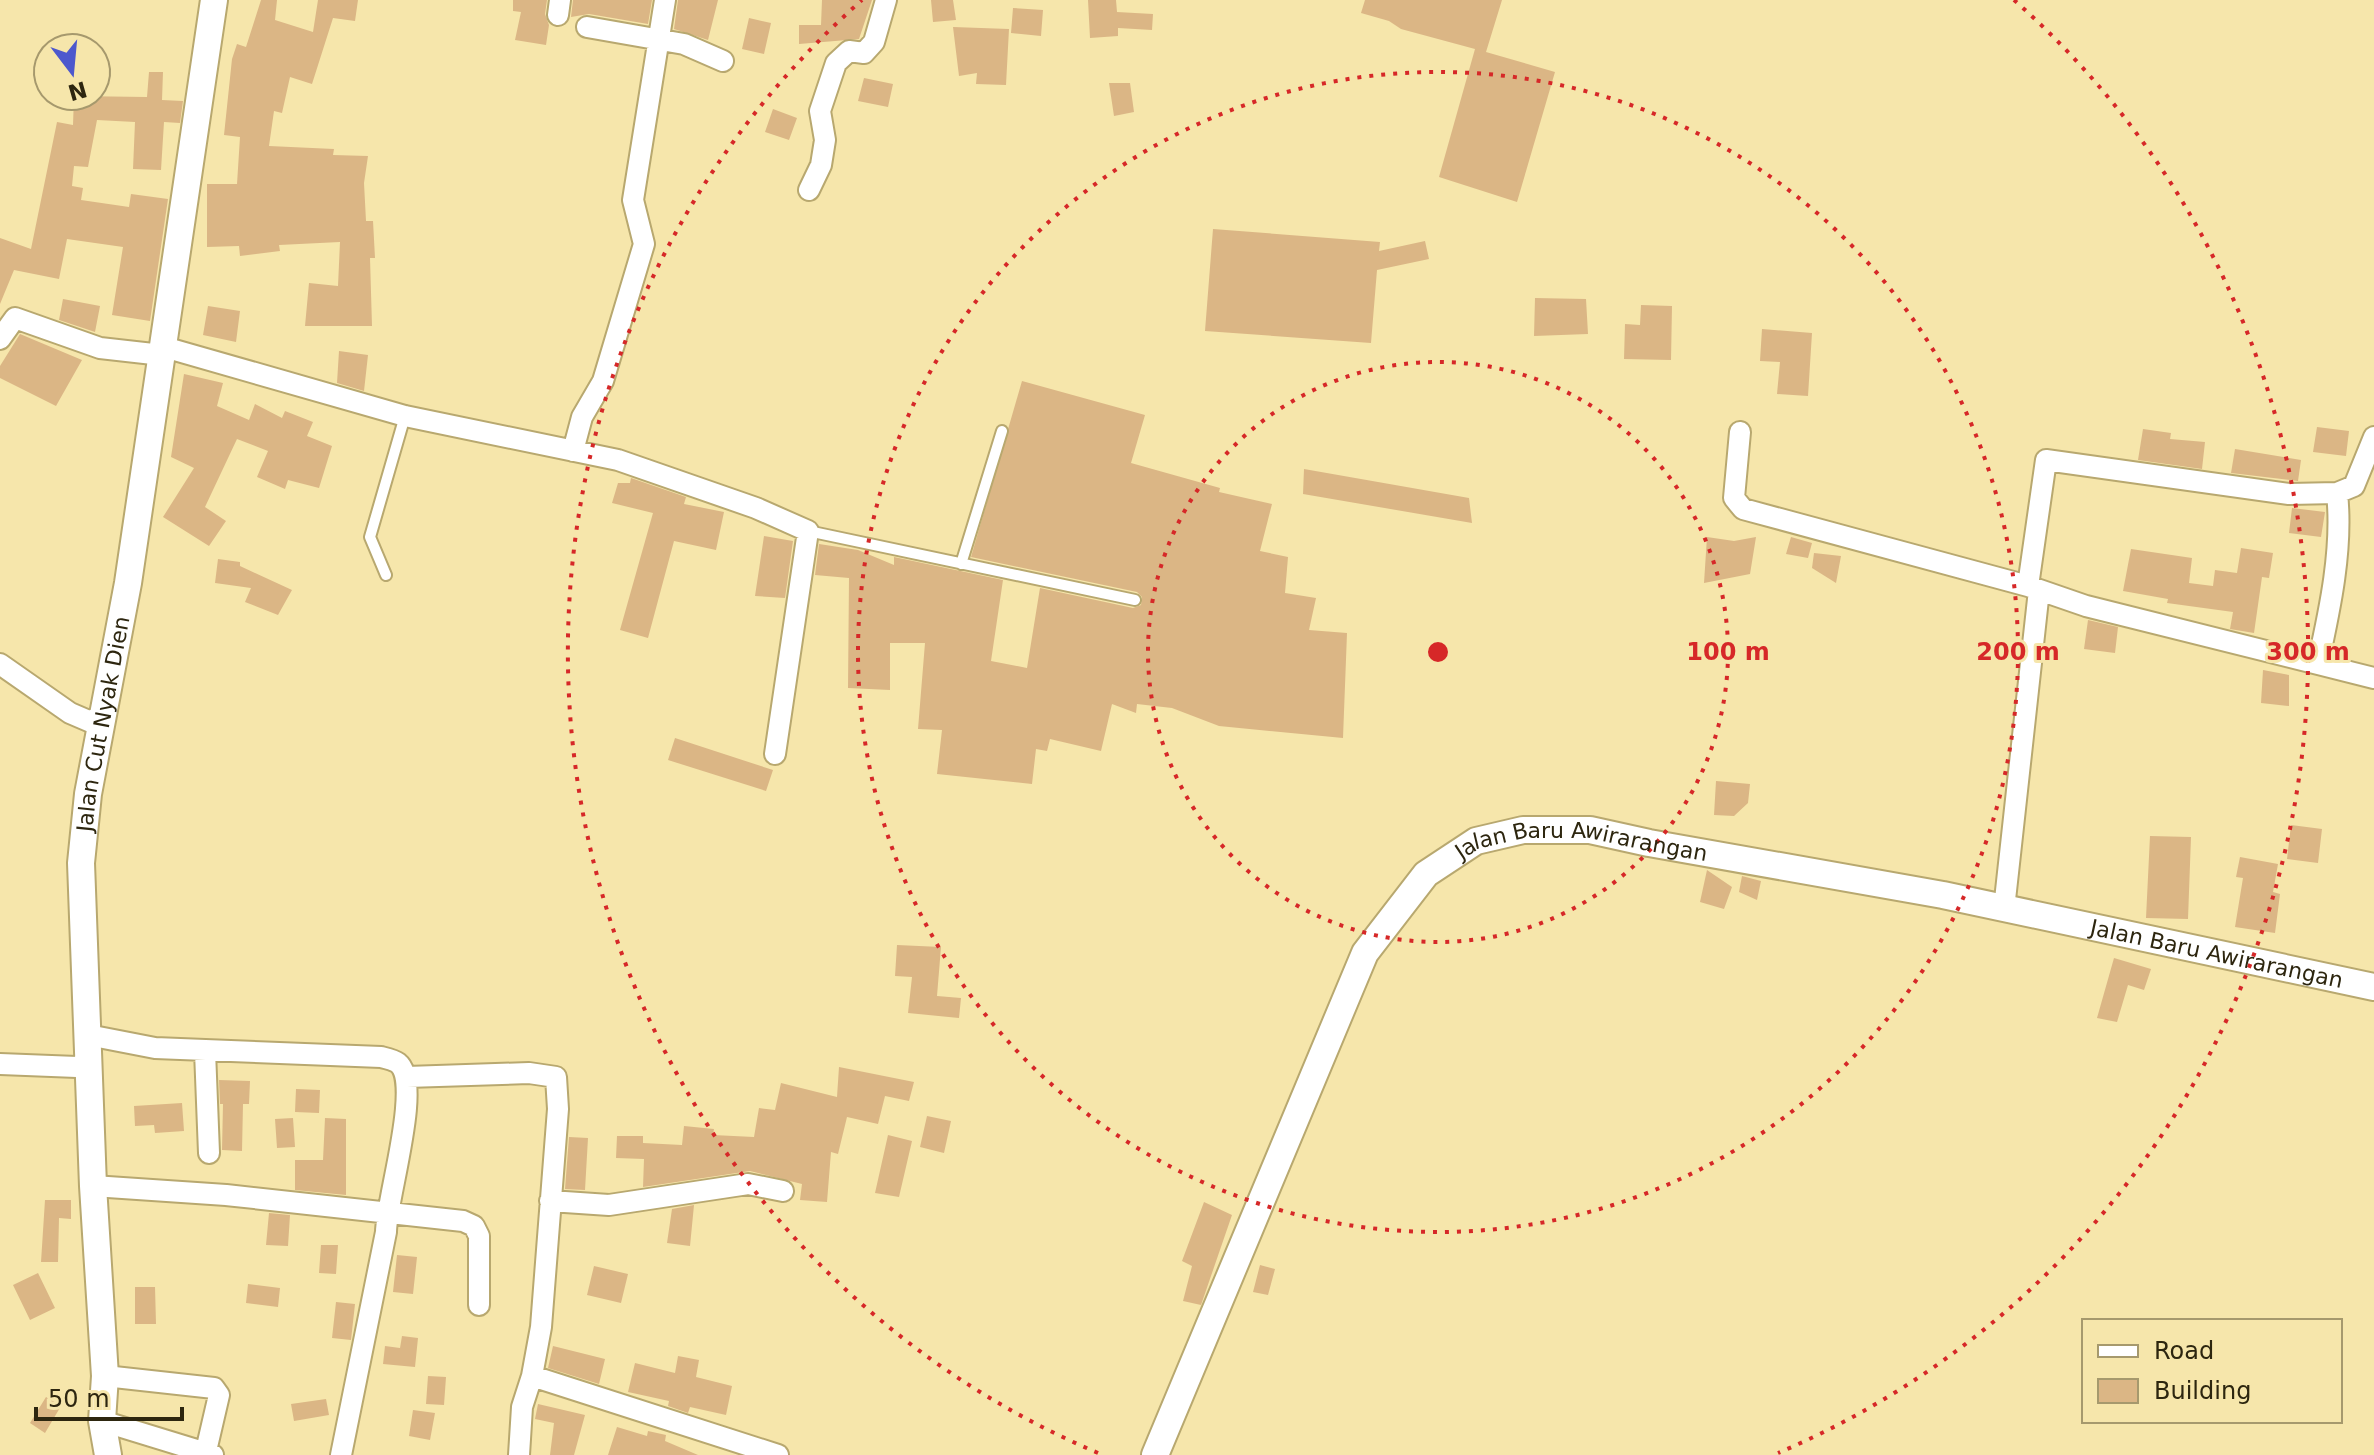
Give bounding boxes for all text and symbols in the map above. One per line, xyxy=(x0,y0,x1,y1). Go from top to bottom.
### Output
north arrow xyxy=(32,32,112,112)
text: N xyxy=(65,76,90,105)
street label: Jalan Cut Nyak Dien xyxy=(72,614,134,835)
centre of rings xyxy=(1424,638,1452,666)
text: 100 m xyxy=(1686,638,1770,666)
text: 200 m xyxy=(1976,638,2060,666)
text: 300 m xyxy=(2266,638,2350,666)
street label: Jalan Baru Awirarangan xyxy=(1449,817,1710,866)
street label: Jalan Baru Awirarangan xyxy=(2086,914,2345,993)
legend xyxy=(2082,1319,2342,1423)
text: Road xyxy=(2154,1337,2214,1365)
scale bar xyxy=(36,1371,182,1421)
text: Building xyxy=(2154,1377,2251,1405)
text: 50 m xyxy=(48,1385,110,1413)

